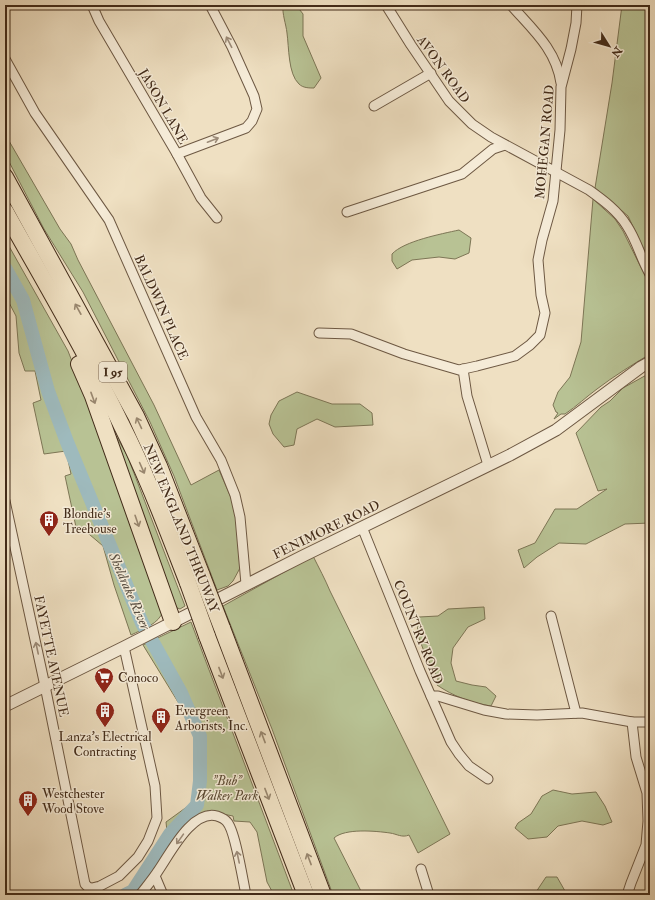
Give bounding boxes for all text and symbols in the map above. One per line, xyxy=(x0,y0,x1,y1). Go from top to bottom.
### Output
north arrow xyxy=(589,26,629,66)
street label: AVON ROAD xyxy=(413,32,473,106)
one-way arrow xyxy=(225,36,233,48)
text: N xyxy=(608,43,625,60)
street label: JASON LANE xyxy=(135,65,191,147)
street label: MOHEGAN ROAD xyxy=(532,84,558,200)
one-way arrow xyxy=(207,135,219,143)
street label: BALDWIN PLACE xyxy=(131,252,191,363)
one-way arrow xyxy=(73,303,81,315)
road number: I 95 xyxy=(99,362,127,382)
one-way arrow xyxy=(90,392,98,404)
one-way arrow xyxy=(135,417,142,429)
street label: NEW ENGLAND THRUWAY xyxy=(140,441,223,616)
one-way arrow xyxy=(139,462,146,474)
street label: FENIMORE ROAD xyxy=(270,497,383,563)
place label: Blondie's Treehouse xyxy=(63,506,117,537)
building icon: Blondie's Treehouse xyxy=(38,509,60,537)
one-way arrow xyxy=(134,514,142,526)
water label: Sheldrake River xyxy=(105,549,154,633)
street label: COUNTRY ROAD xyxy=(390,578,446,687)
street label: FAYETTE AVENUE xyxy=(30,594,72,718)
one-way arrow xyxy=(32,642,40,655)
supermarket icon: Conoco xyxy=(93,666,115,694)
one-way arrow xyxy=(218,666,226,678)
place label: Conoco xyxy=(118,670,158,686)
building icon: Lanza's Electrical Contracting xyxy=(94,700,116,728)
place label: Evergreen Arborists, Inc. xyxy=(174,703,248,734)
building icon: Evergreen Arborists, Inc. xyxy=(150,706,172,734)
place label: Lanza's Electrical Contracting xyxy=(58,729,152,760)
one-way arrow xyxy=(258,731,266,743)
park label: "Bub" Walker Park xyxy=(196,773,258,804)
place label: Westchester Wood Stove xyxy=(41,786,105,817)
one-way arrow xyxy=(264,788,272,800)
building icon: Westchester Wood Stove xyxy=(17,789,39,817)
one-way arrow xyxy=(176,833,184,844)
one-way arrow xyxy=(233,851,241,864)
one-way arrow xyxy=(305,852,312,865)

